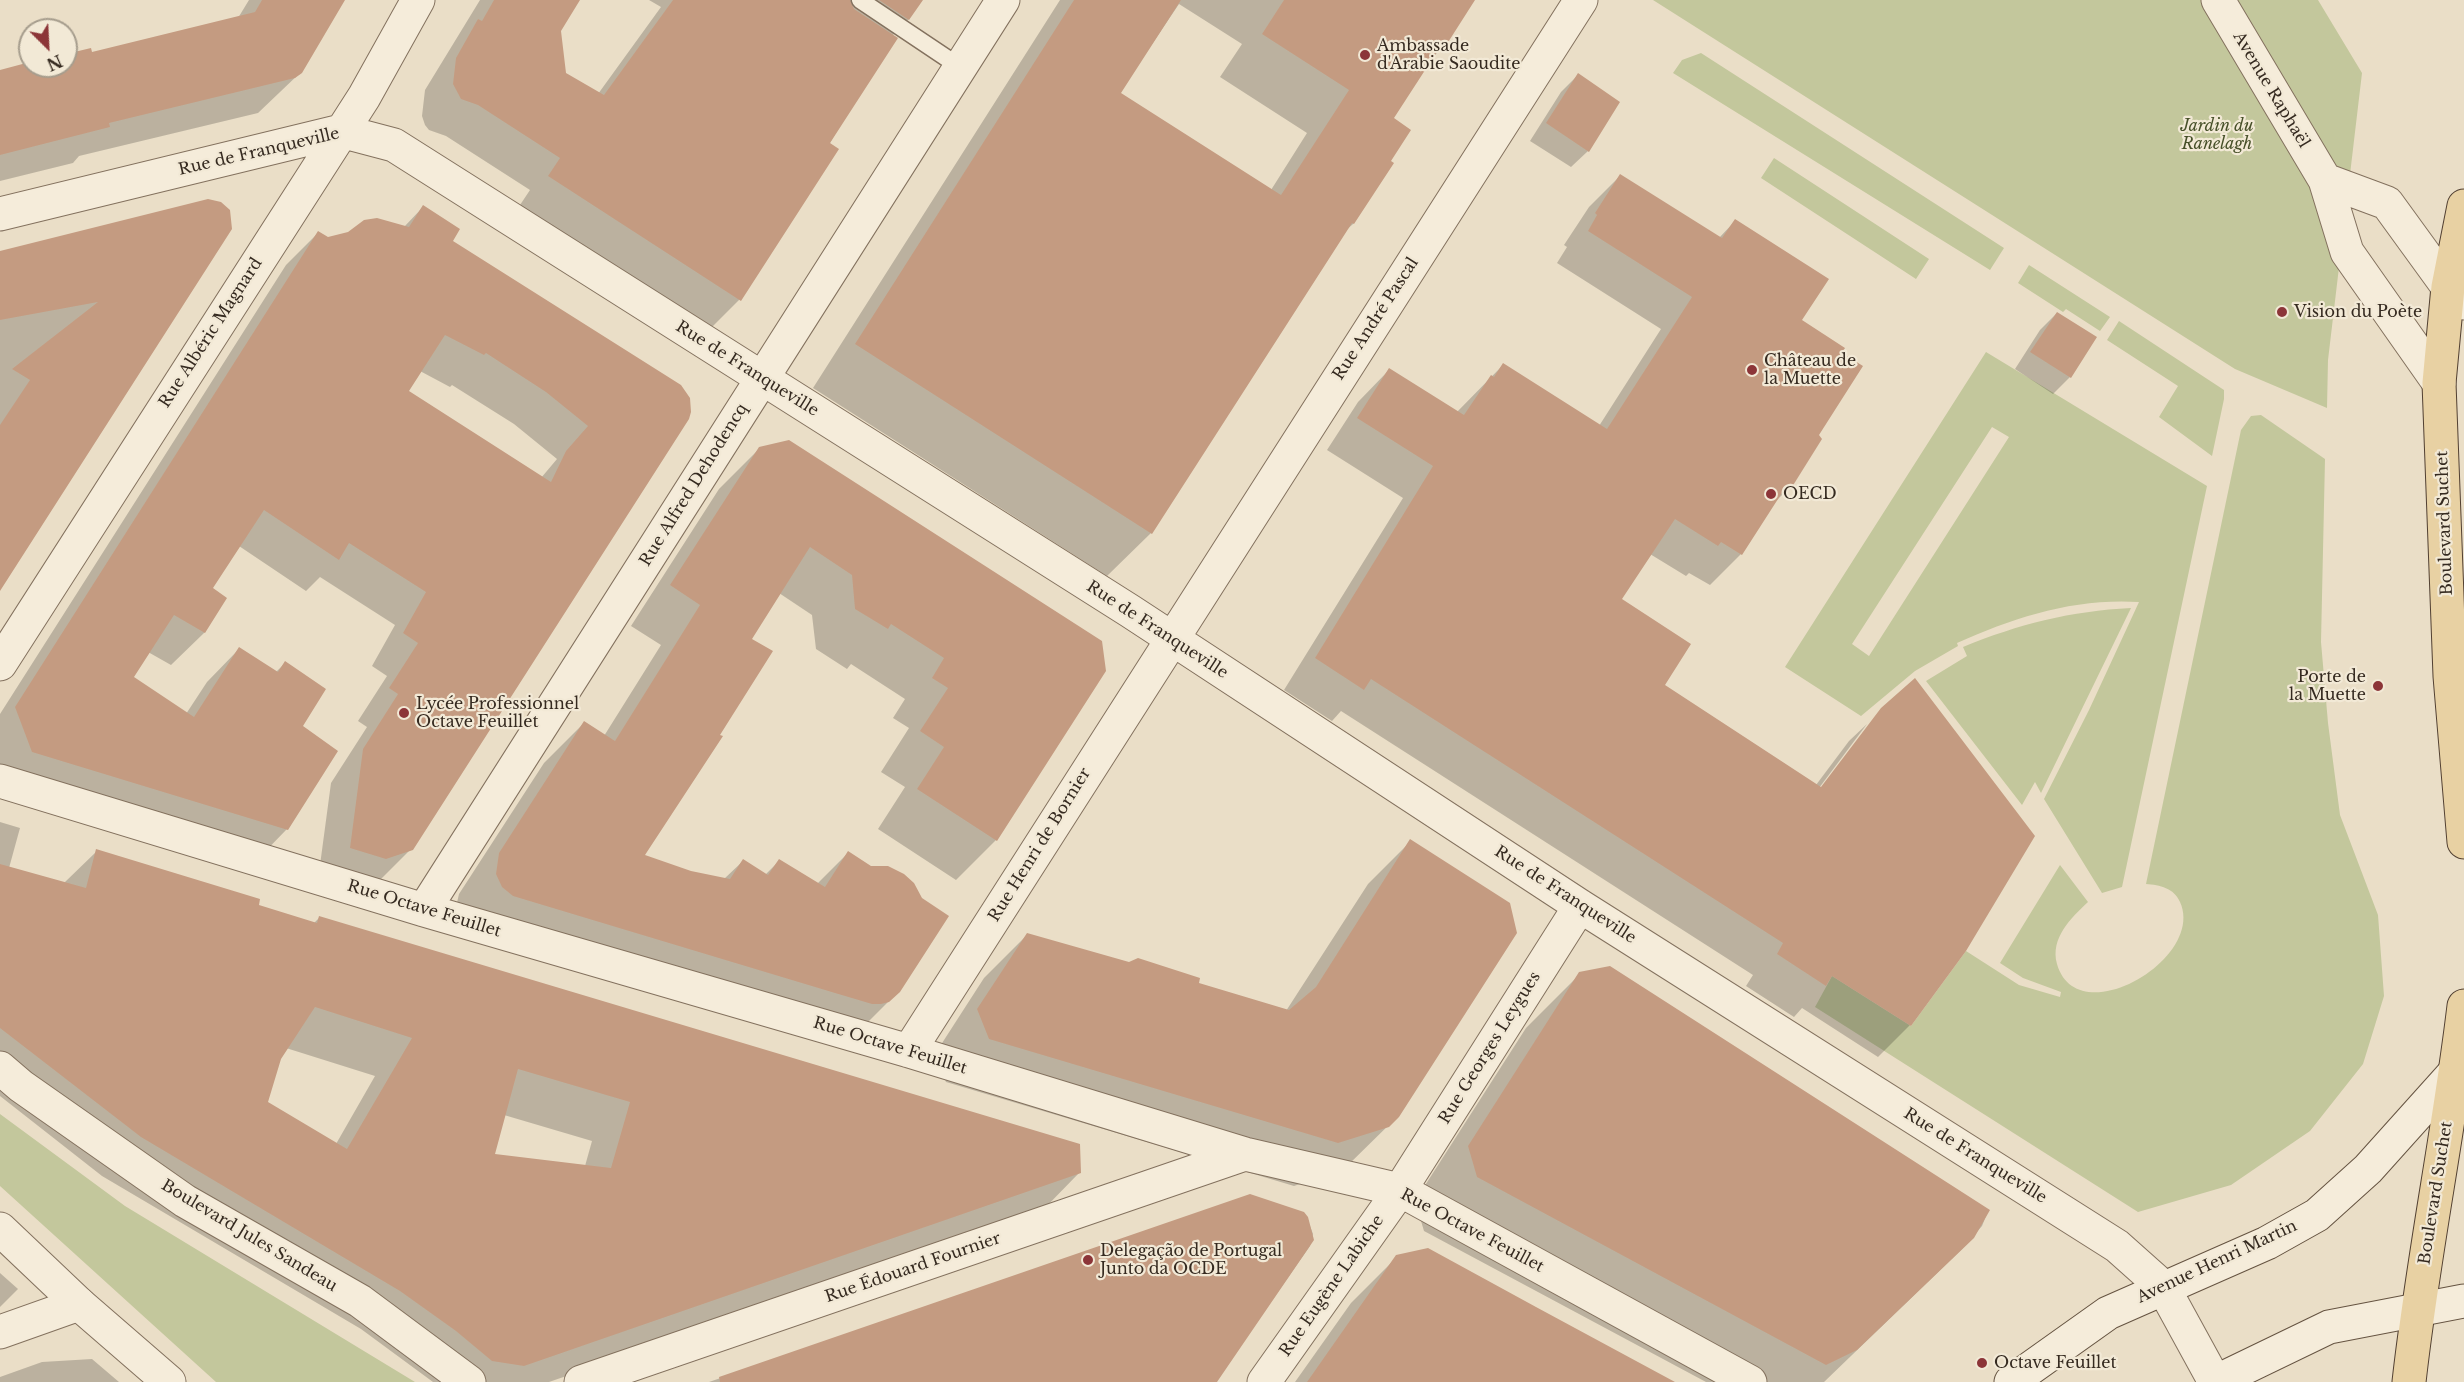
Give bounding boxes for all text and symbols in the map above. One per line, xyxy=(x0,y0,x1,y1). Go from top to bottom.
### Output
north arrow xyxy=(18,18,78,78)
street label: Avenue Raphaël xyxy=(2229,28,2313,152)
place label: Ambassade d'Arabie Saoudite xyxy=(1377,36,1520,74)
marker: Ambassade d'Arabie Saoudite xyxy=(1358,48,1372,62)
text: N xyxy=(44,50,65,75)
park label: Jardin du Ranelagh xyxy=(2181,116,2253,154)
street label: Rue de Franqueville xyxy=(177,124,341,180)
street label: Rue André Pascal xyxy=(1329,254,1423,384)
street label: Rue Albéric Magnard xyxy=(155,255,267,411)
place label: Vision du Poète xyxy=(2294,302,2422,322)
marker: Vision du Poète xyxy=(2275,305,2289,319)
street label: Rue de Franqueville xyxy=(672,317,822,421)
place label: Château de la Muette xyxy=(1764,351,1856,389)
marker: Château de la Muette xyxy=(1745,363,1759,377)
street label: Rue Alfred Dehodencq xyxy=(636,400,752,570)
street label: Boulevard Suchet xyxy=(2433,450,2457,596)
place label: OECD xyxy=(1783,484,1837,504)
marker: OECD xyxy=(1764,487,1778,501)
street label: Rue de Franqueville xyxy=(1083,577,1231,683)
place label: Porte de la Muette xyxy=(2289,667,2366,705)
marker: Porte de la Muette xyxy=(2371,679,2385,693)
place label: Lycée Professionnel Octave Feuillet xyxy=(416,694,579,732)
marker: Lycée Professionnel Octave Feuillet xyxy=(397,706,411,720)
street label: Rue Henri de Bornier xyxy=(985,765,1095,925)
street label: Rue de Franqueville xyxy=(1491,842,1639,948)
street label: Rue Octave Feuillet xyxy=(345,876,503,942)
street label: Rue Georges Leygues xyxy=(1435,968,1545,1128)
street label: Rue Octave Feuillet xyxy=(811,1013,969,1079)
street label: Rue de Franqueville xyxy=(1900,1104,2050,1208)
street label: Boulevard Suchet xyxy=(2415,1120,2457,1266)
street label: Boulevard Jules Sandeau xyxy=(158,1176,340,1296)
street label: Rue Octave Feuillet xyxy=(1397,1185,1547,1277)
street label: Rue Eugène Labiche xyxy=(1276,1212,1388,1360)
street label: Avenue Henri Martin xyxy=(2134,1216,2300,1308)
street label: Rue Édouard Fournier xyxy=(823,1229,1003,1307)
place label: Delegação de Portugal Junto da OCDE xyxy=(1100,1241,1282,1279)
marker: Delegação de Portugal Junto da OCDE xyxy=(1081,1253,1095,1267)
place label: Octave Feuillet xyxy=(1994,1353,2116,1373)
marker: Octave Feuillet xyxy=(1975,1356,1989,1370)

